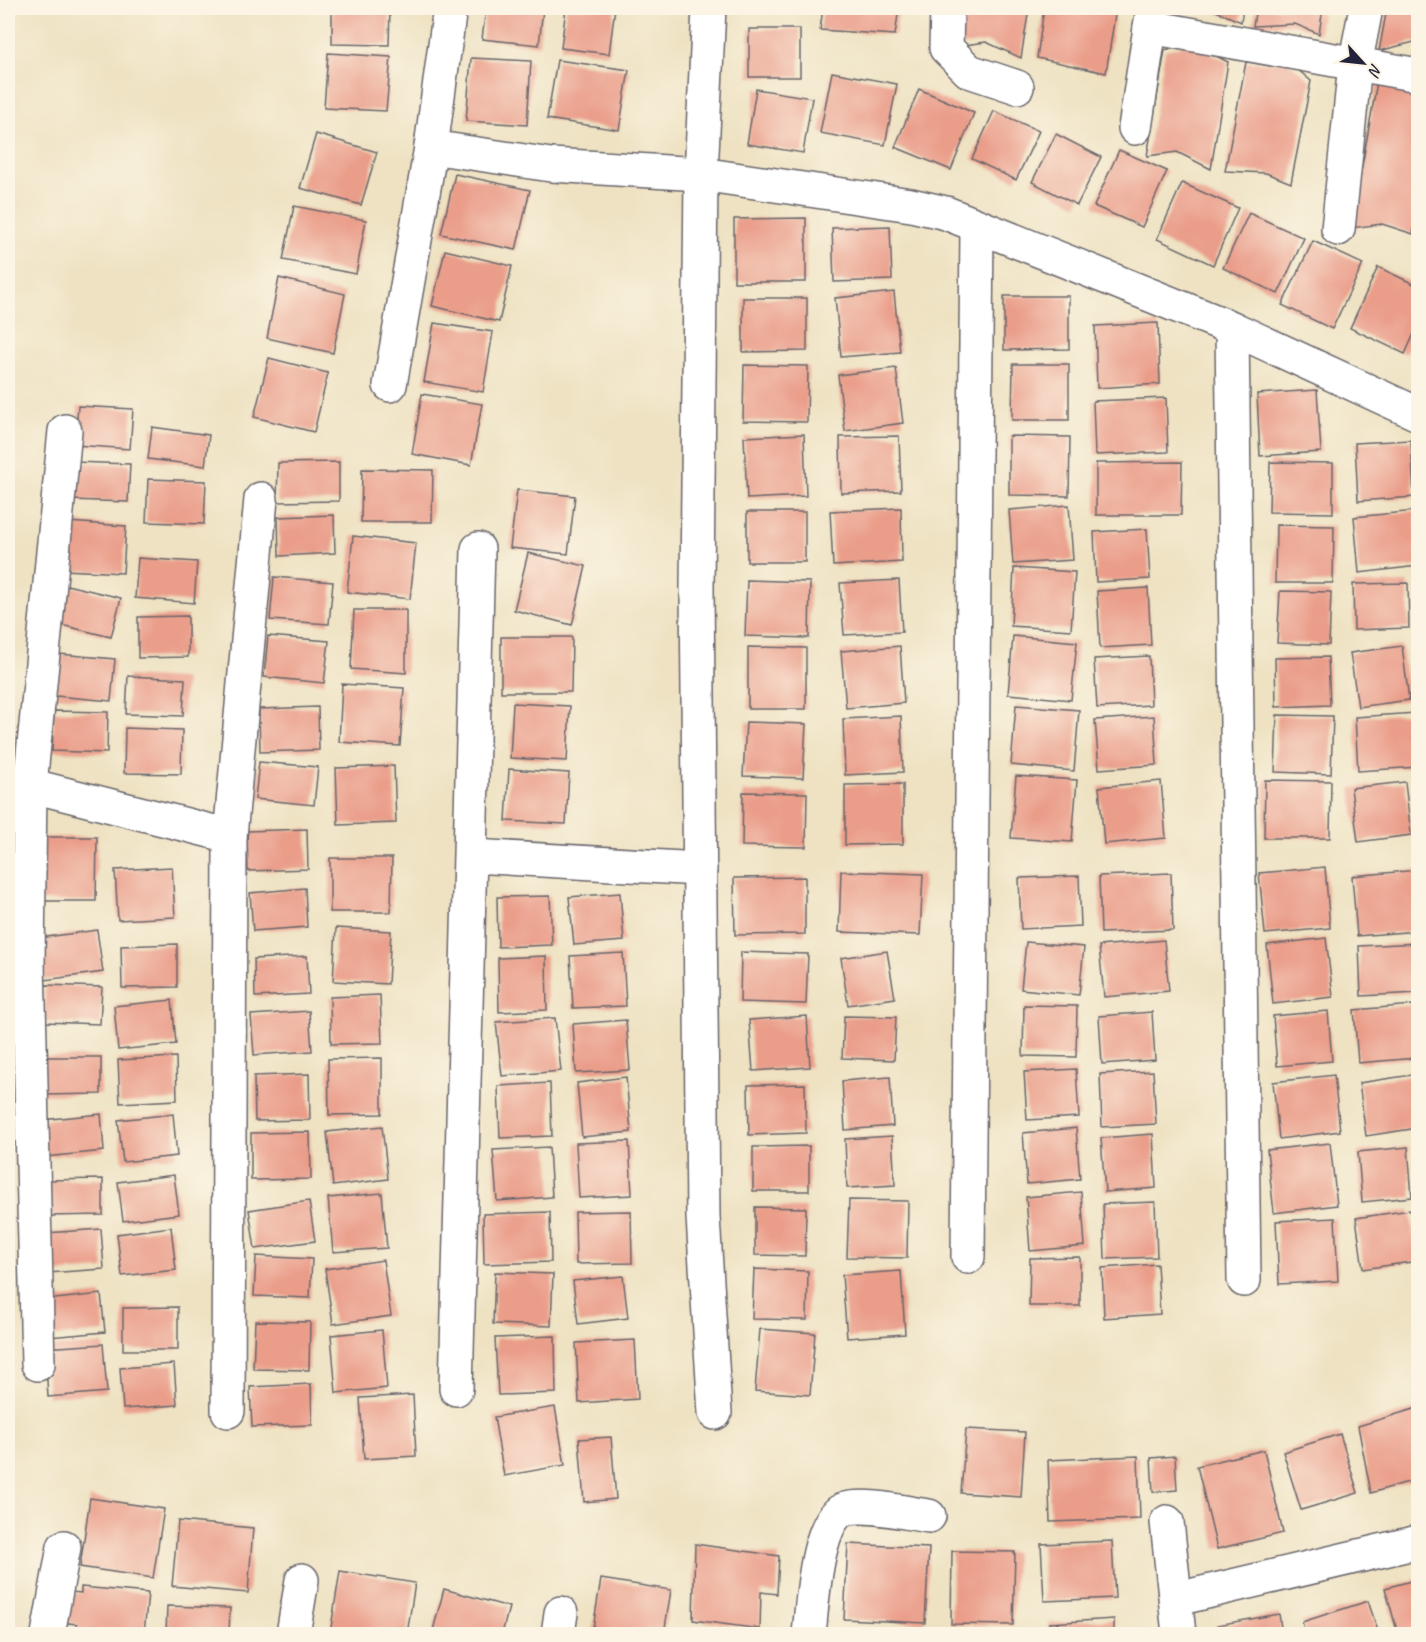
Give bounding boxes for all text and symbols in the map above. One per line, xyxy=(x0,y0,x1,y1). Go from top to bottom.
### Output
north arrow xyxy=(1333,33,1393,93)
text: N xyxy=(1363,60,1387,81)

